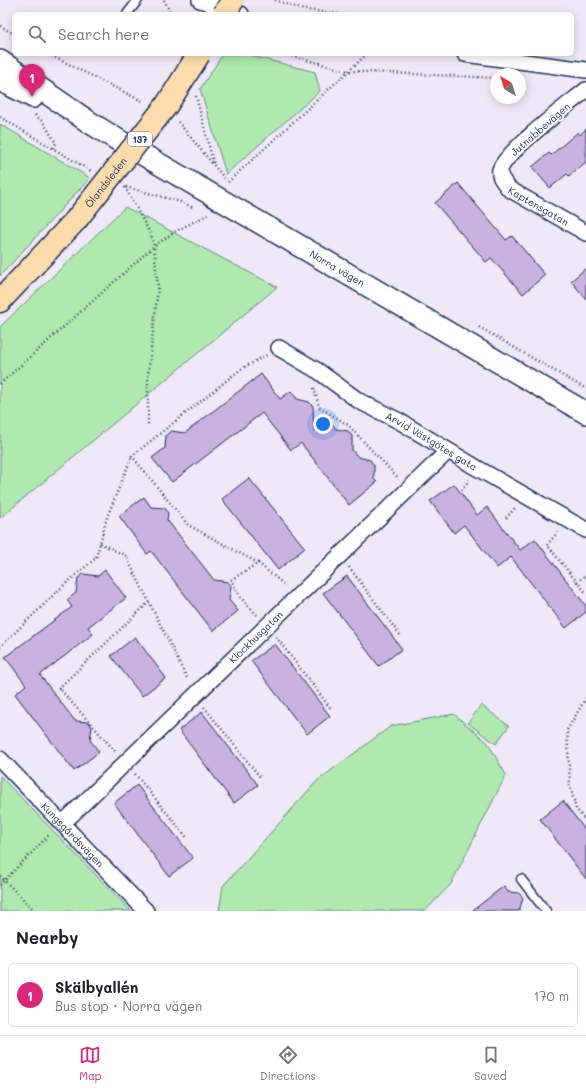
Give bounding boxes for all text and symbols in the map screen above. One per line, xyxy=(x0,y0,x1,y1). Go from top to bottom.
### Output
search box xyxy=(12,12,574,56)
icon: search xyxy=(26,23,48,45)
text: Search here xyxy=(58,24,149,44)
pin: 1 xyxy=(19,64,45,97)
north arrow xyxy=(490,68,526,104)
street label: Jutnabbevägen xyxy=(507,99,573,159)
road number: 137 xyxy=(128,132,152,146)
street label: Ölandsleden xyxy=(82,154,130,210)
street label: Kaptensgatan xyxy=(506,183,571,229)
street label: Norra vägen xyxy=(307,246,367,290)
street label: Arvid Västgötes gata xyxy=(383,409,480,474)
your location xyxy=(313,414,333,434)
street label: Klockhusgatan xyxy=(226,607,286,666)
street label: Kungsgårdsvägen xyxy=(38,799,107,870)
text: Nearby xyxy=(16,926,78,948)
text: Skälbyallén xyxy=(55,977,138,997)
text: 1 xyxy=(27,987,33,1004)
text: 170 m xyxy=(533,987,569,1004)
text: Bus stop · Norra vägen xyxy=(55,997,202,1014)
tab: Map xyxy=(79,1044,102,1083)
tab: Directions xyxy=(260,1044,316,1083)
tab: Saved xyxy=(474,1044,507,1083)

